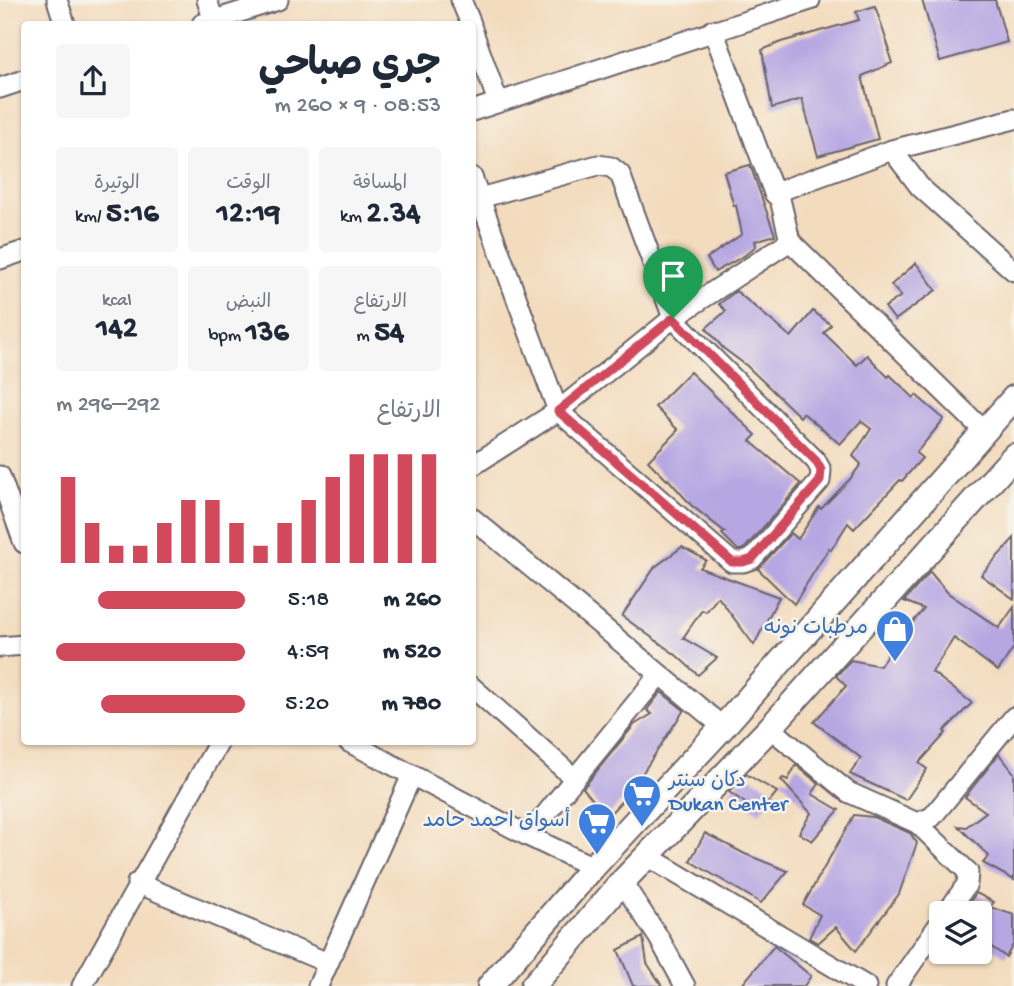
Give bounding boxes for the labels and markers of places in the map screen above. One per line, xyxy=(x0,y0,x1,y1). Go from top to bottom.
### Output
pin xyxy=(643,246,703,318)
shop icon: مرطبات نونه xyxy=(874,608,916,663)
place label: مرطبات نونه xyxy=(763,617,868,642)
place label: دكان سنتر Dukan Center xyxy=(667,770,789,819)
supermarket icon: دكان سنتر Dukan Center xyxy=(621,773,663,828)
supermarket icon: أسواق احمد حامد xyxy=(576,801,618,856)
place label: أسواق احمد حامد xyxy=(422,807,570,835)

